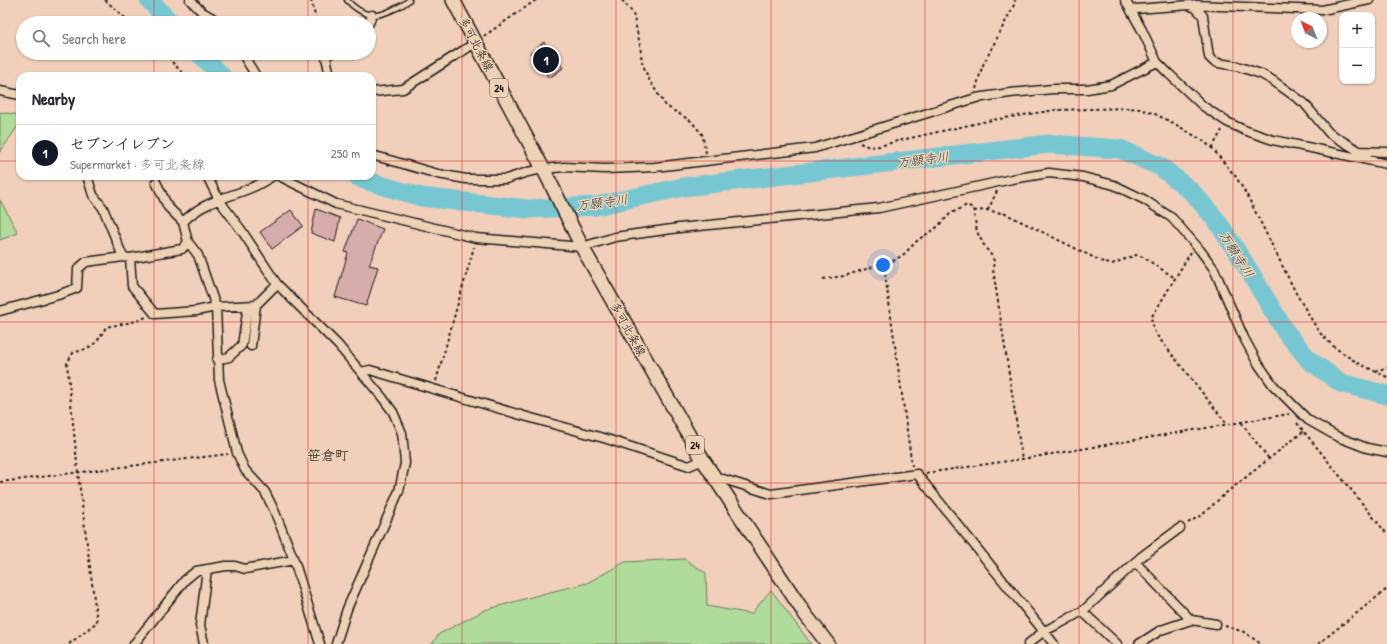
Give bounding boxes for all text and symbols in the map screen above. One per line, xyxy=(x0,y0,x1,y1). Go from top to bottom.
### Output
north arrow xyxy=(1291,12,1327,48)
map controls xyxy=(1339,12,1375,84)
button: + xyxy=(1339,12,1375,48)
street label: 多可北条線 xyxy=(455,13,498,74)
search box xyxy=(16,16,376,60)
icon: search xyxy=(30,27,52,49)
text: Search here xyxy=(62,28,126,49)
pin: 1 xyxy=(533,45,559,75)
button: − xyxy=(1339,48,1375,84)
road number: 24 xyxy=(490,79,508,97)
text: Nearby xyxy=(32,87,75,110)
text: セブンイレブン xyxy=(70,133,175,154)
text: 1 xyxy=(43,144,47,162)
text: 250 m xyxy=(331,144,360,162)
water label: 万願寺川 xyxy=(896,147,950,171)
text: Supermarket · 多可北条線 xyxy=(70,155,204,173)
water label: 万願寺川 xyxy=(575,189,629,215)
water label: 万願寺川 xyxy=(1216,227,1258,281)
your location xyxy=(873,255,893,275)
street label: 多可北条線 xyxy=(606,298,650,359)
road number: 24 xyxy=(686,436,704,454)
district label: 笹倉町 xyxy=(307,445,349,464)

